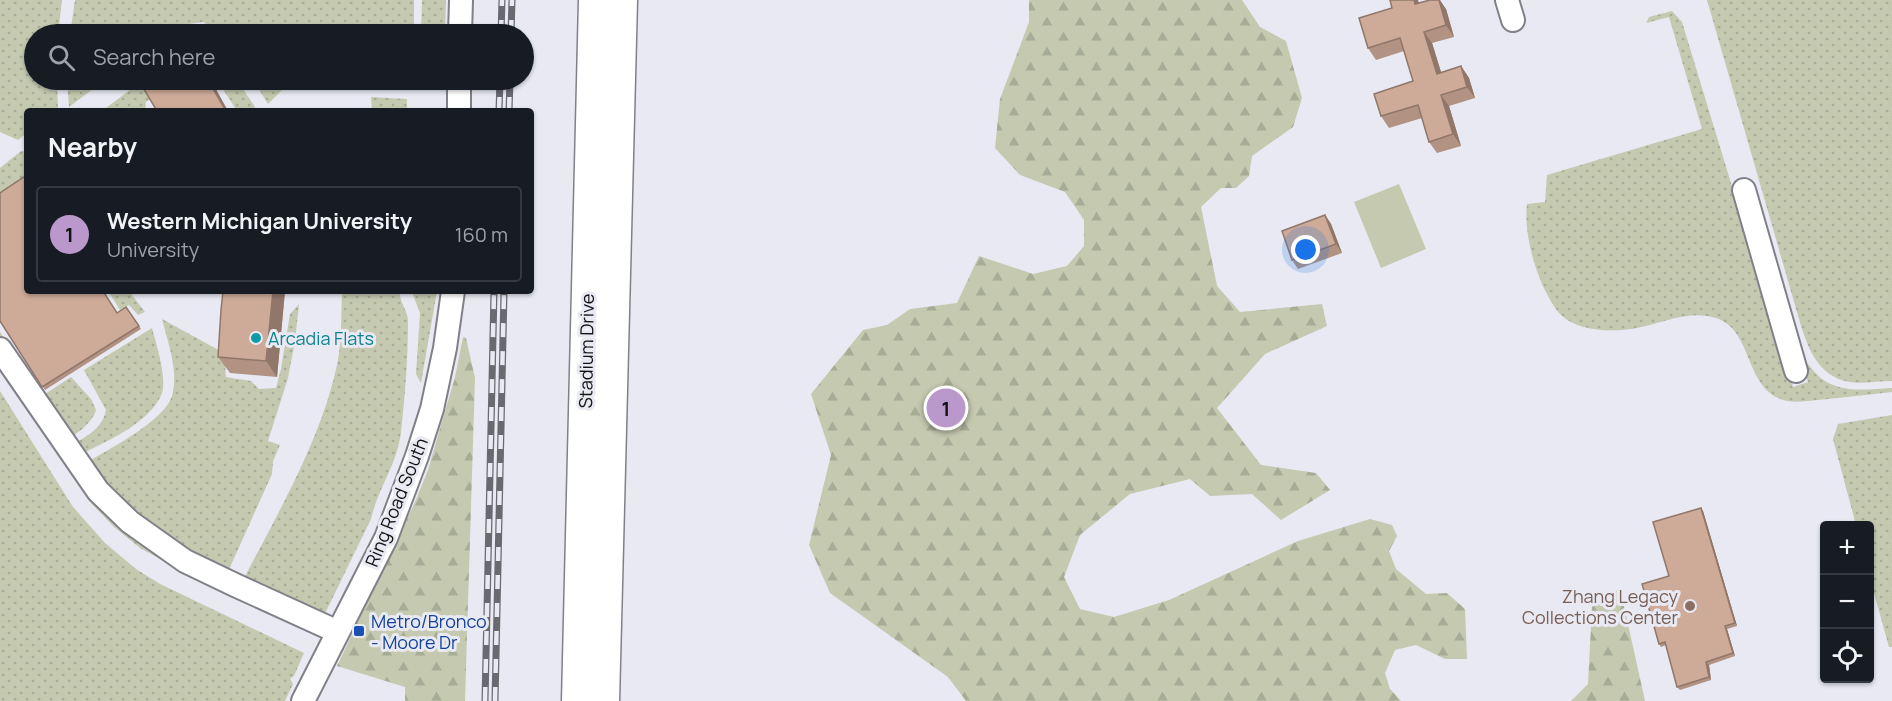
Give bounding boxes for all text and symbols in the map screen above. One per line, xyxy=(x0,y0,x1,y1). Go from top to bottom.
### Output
search box xyxy=(24,24,534,90)
icon: search xyxy=(45,41,78,74)
text: Search here xyxy=(93,42,215,72)
text: Nearby xyxy=(48,129,137,165)
text: Western Michigan University xyxy=(107,206,412,236)
text: 1 xyxy=(65,221,74,248)
text: 160 m xyxy=(455,221,508,248)
your location xyxy=(1291,235,1320,264)
text: University xyxy=(107,236,199,263)
street label: Stadium Drive xyxy=(573,293,599,409)
place label: Arcadia Flats xyxy=(268,326,374,350)
marker: Arcadia Flats xyxy=(249,331,263,345)
pin: 1 xyxy=(926,386,966,430)
street label: Ring Road South xyxy=(359,434,433,570)
map controls xyxy=(1820,521,1874,683)
button: + xyxy=(1820,521,1874,575)
button: − xyxy=(1820,575,1874,629)
place label: Zhang Legacy Collections Center xyxy=(1522,584,1679,629)
marker: Zhang Legacy Collections Center xyxy=(1683,599,1697,613)
place label: Metro/Bronco - Moore Dr xyxy=(371,609,487,654)
marker: Metro/Bronco - Moore Dr xyxy=(352,624,366,638)
button: locate xyxy=(1820,629,1874,683)

